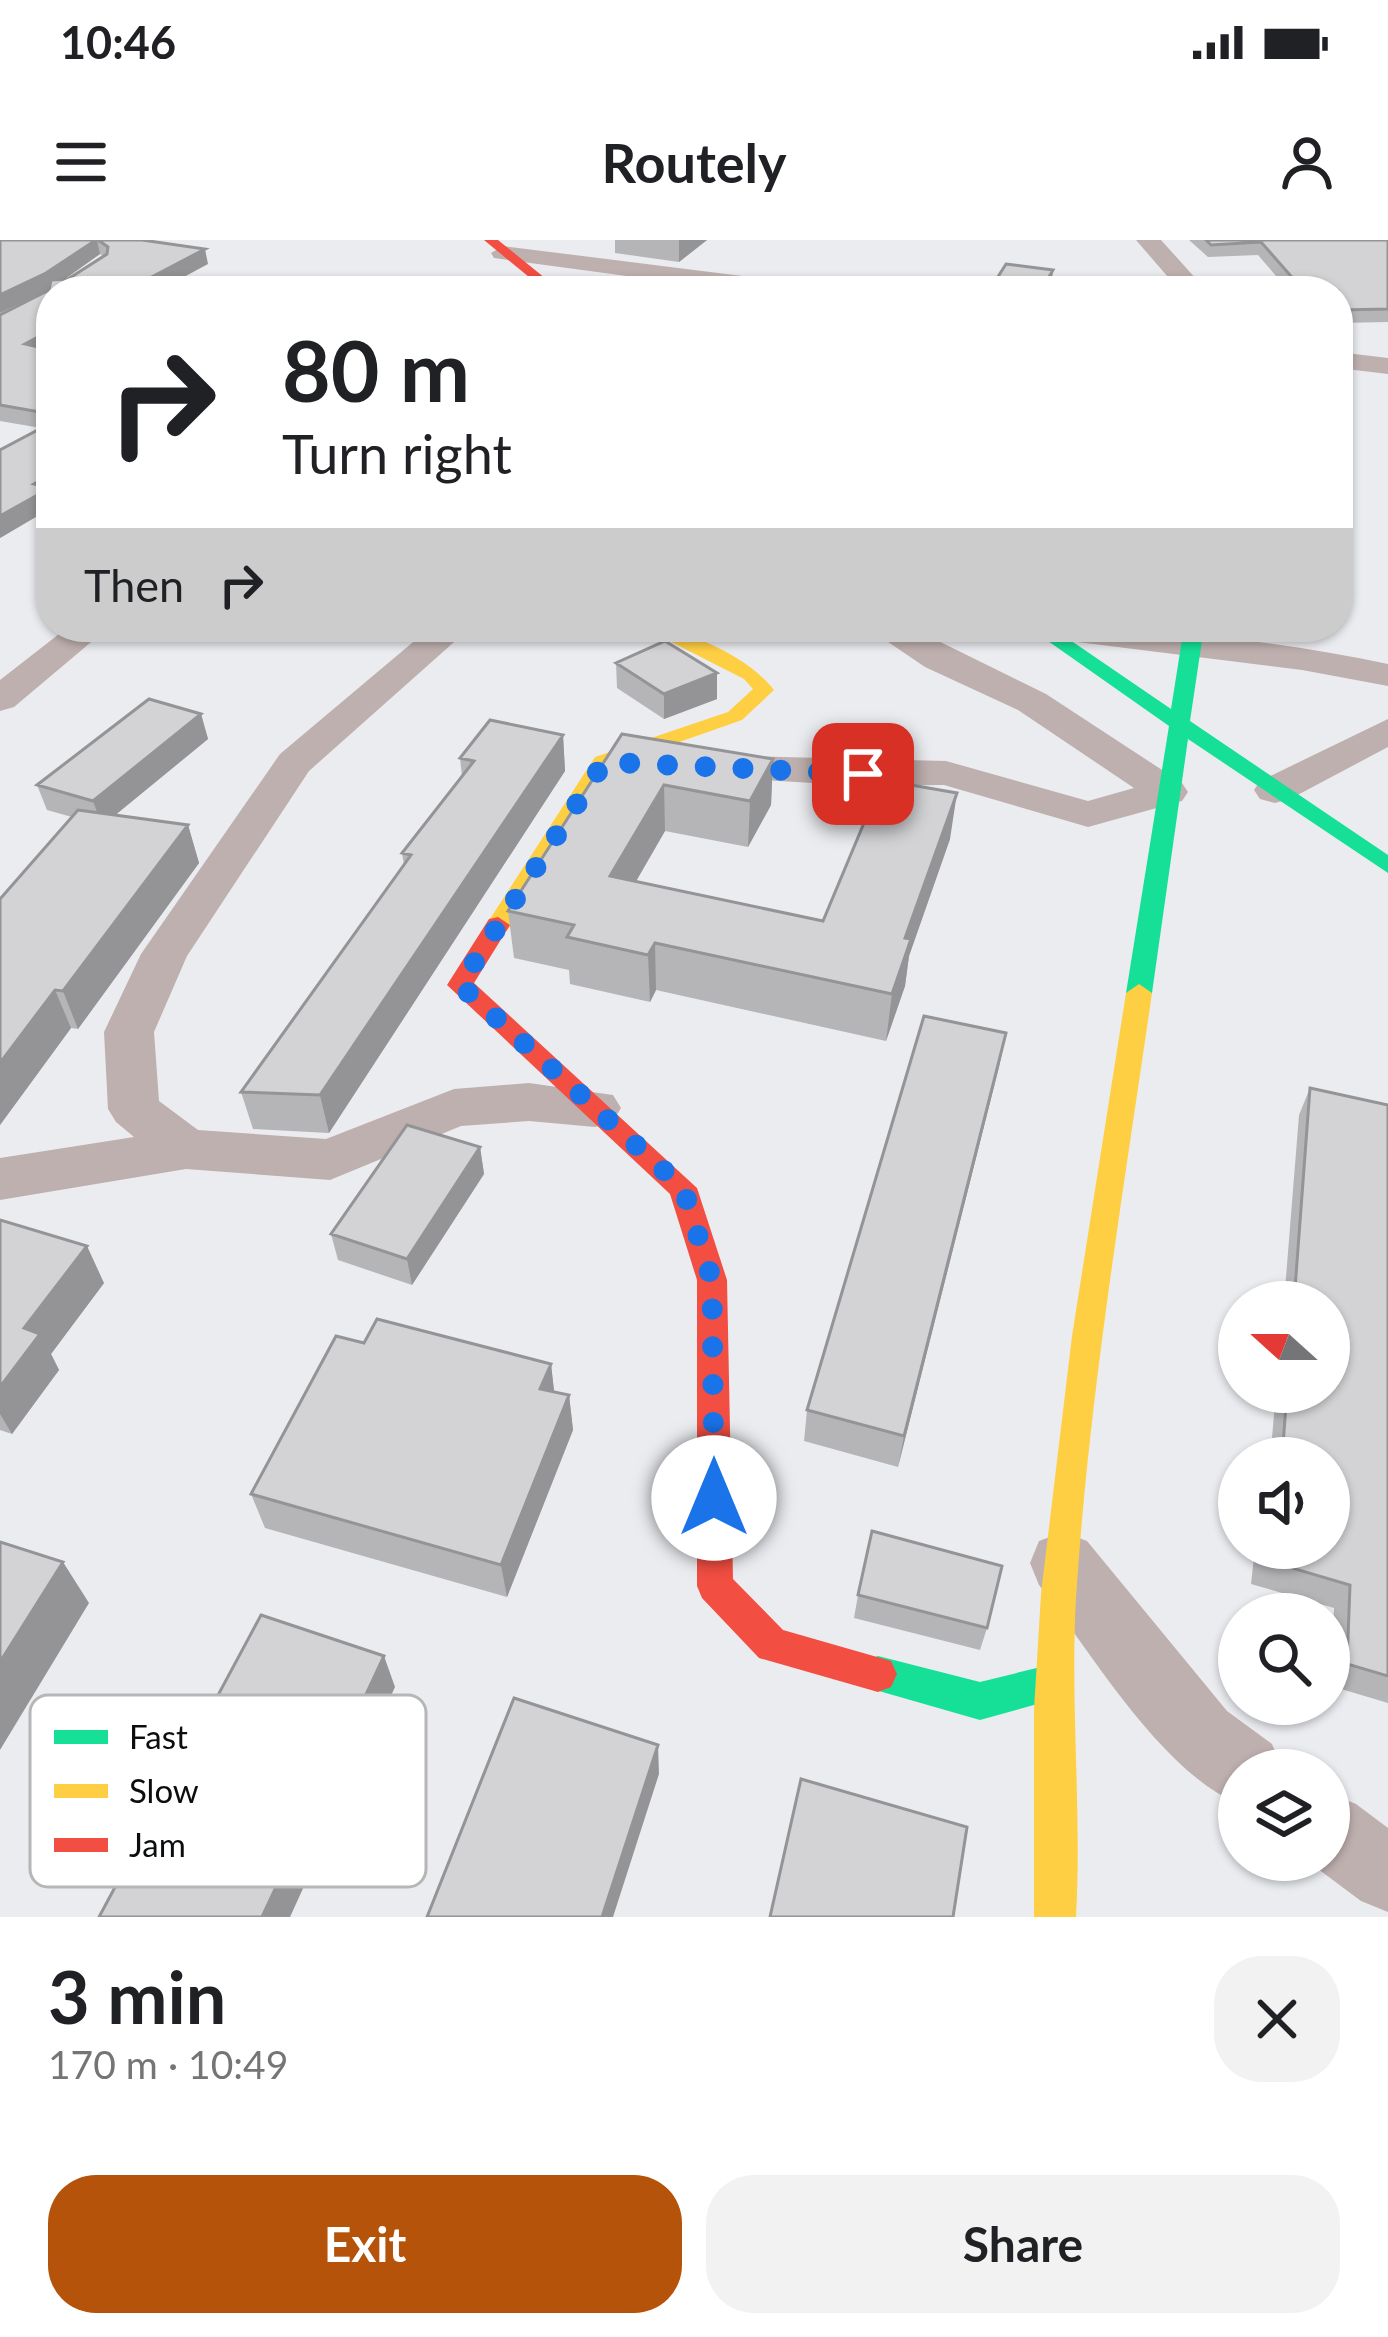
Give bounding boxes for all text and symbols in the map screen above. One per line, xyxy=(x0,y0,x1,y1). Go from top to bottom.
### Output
text: 10:46 xyxy=(60,15,176,69)
icon: menu xyxy=(48,129,114,195)
icon: person xyxy=(1274,129,1340,195)
text: Routely xyxy=(601,130,787,195)
text: 80 m xyxy=(282,319,470,420)
icon: right xyxy=(84,324,240,480)
text: Turn right xyxy=(282,421,512,486)
icon: right xyxy=(208,552,274,618)
text: Then xyxy=(84,558,184,612)
pin xyxy=(812,723,914,825)
icon: arrive xyxy=(830,741,896,807)
north arrow xyxy=(1218,1281,1350,1413)
map controls xyxy=(1218,1281,1350,1881)
position arrow xyxy=(651,1435,777,1561)
button: sound xyxy=(1218,1437,1350,1569)
button: search xyxy=(1218,1593,1350,1725)
legend xyxy=(30,1695,426,1887)
text: Fast xyxy=(129,1716,188,1756)
button: layers xyxy=(1218,1749,1350,1881)
text: Slow xyxy=(129,1770,199,1810)
text: Jam xyxy=(129,1824,186,1864)
text: 3 min xyxy=(48,1953,226,2039)
button: close xyxy=(1214,1956,1340,2082)
text: 170 m · 10:49 xyxy=(48,2041,288,2087)
button: Exit xyxy=(48,2175,682,2313)
button: Share xyxy=(706,2175,1340,2313)

